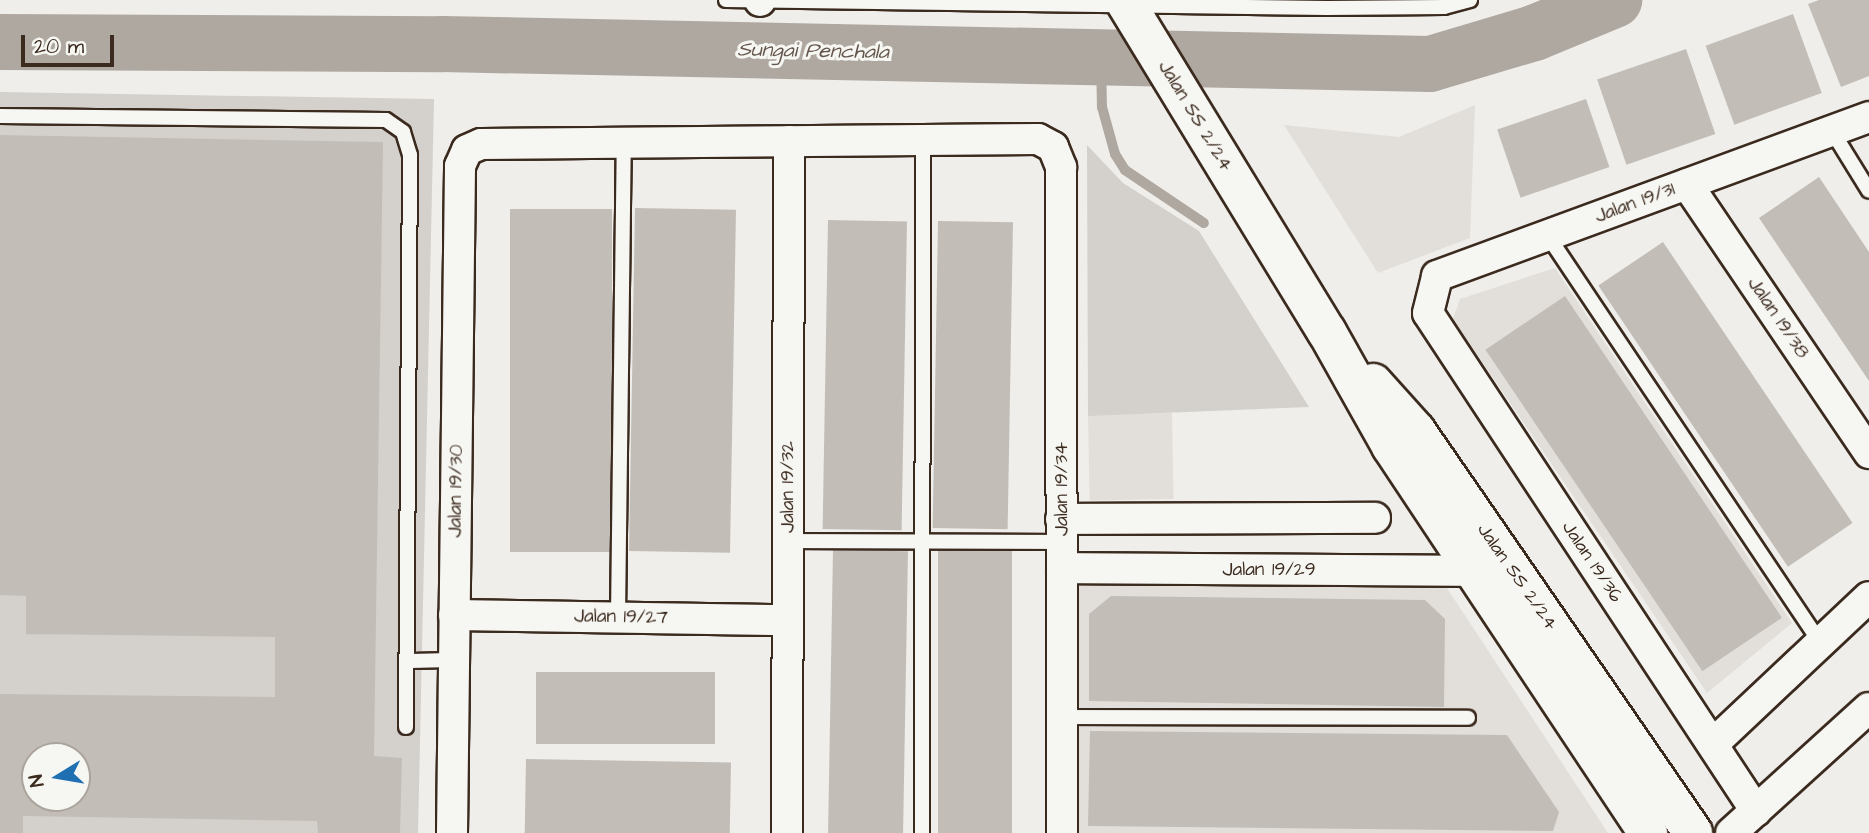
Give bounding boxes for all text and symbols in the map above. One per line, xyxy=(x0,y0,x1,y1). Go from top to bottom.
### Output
scale bar xyxy=(24,21,117,65)
text: 20 m xyxy=(34,32,84,61)
water label: Sungai Penchala xyxy=(737,37,889,65)
street label: Jalan SS 2/24 xyxy=(1153,57,1237,175)
street label: Jalan 19/31 xyxy=(1592,178,1678,228)
street label: Jalan 19/38 xyxy=(1742,273,1814,363)
street label: Jalan 19/32 xyxy=(777,441,799,533)
street label: Jalan 19/34 xyxy=(1051,442,1073,536)
street label: Jalan 19/30 xyxy=(444,444,468,538)
street label: Jalan 19/36 xyxy=(1557,517,1627,607)
street label: Jalan SS 2/24 xyxy=(1472,519,1562,635)
street label: Jalan 19/29 xyxy=(1222,559,1316,581)
street label: Jalan 19/27 xyxy=(574,605,668,629)
north arrow xyxy=(21,742,91,812)
text: N xyxy=(22,772,51,789)

